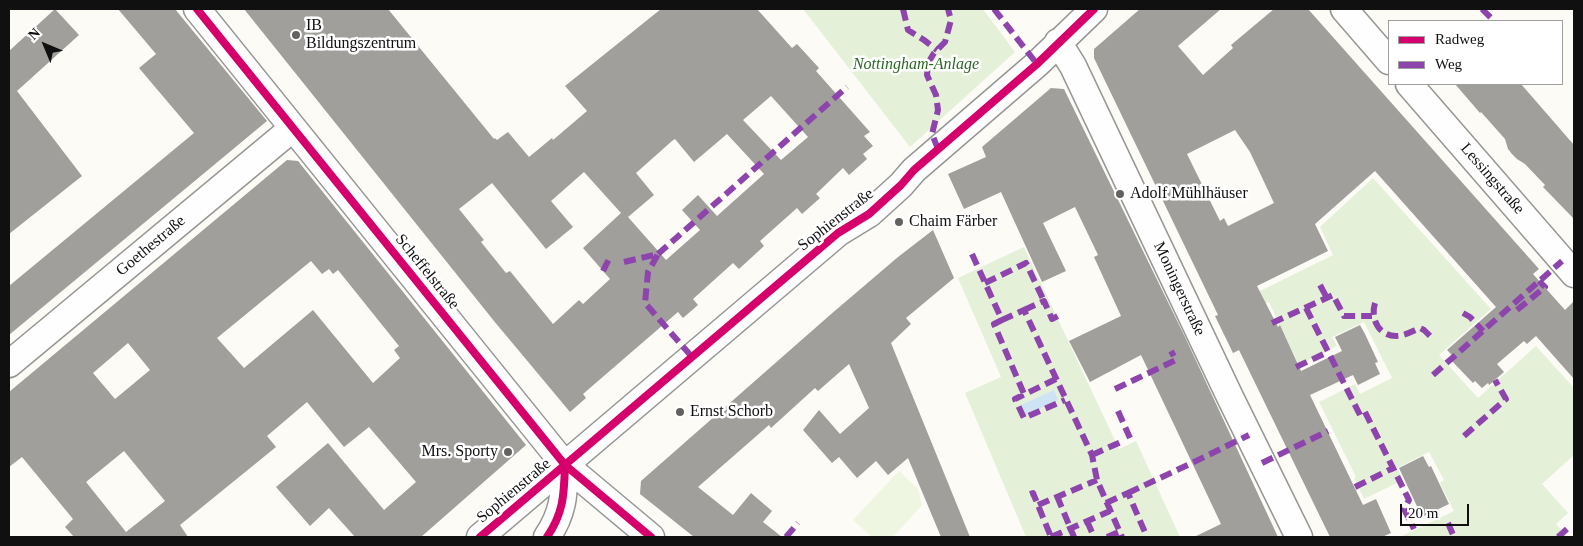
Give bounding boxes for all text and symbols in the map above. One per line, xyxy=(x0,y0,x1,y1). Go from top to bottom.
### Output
place label: IB Bildungszentrum xyxy=(306,16,416,54)
north arrow xyxy=(20,20,70,70)
legend xyxy=(1388,20,1563,85)
text: N xyxy=(25,25,43,43)
marker: IB Bildungszentrum xyxy=(290,29,302,41)
text: Radweg xyxy=(1435,31,1484,47)
park label: Nottingham-Anlage xyxy=(853,55,979,75)
text: Weg xyxy=(1435,56,1462,72)
street label: Lessingstraße xyxy=(1456,140,1528,218)
place label: Adolf Mühlhäuser xyxy=(1130,184,1248,204)
street label: Sophienstraße xyxy=(794,185,878,255)
marker: Adolf Mühlhäuser xyxy=(1114,188,1126,200)
street label: Goethestraße xyxy=(112,212,190,280)
place label: Chaim Färber xyxy=(909,212,997,232)
marker: Chaim Färber xyxy=(893,216,905,228)
street label: Scheffelstraße xyxy=(391,231,463,313)
street label: Moningerstraße xyxy=(1149,239,1209,339)
place label: Ernst Schorb xyxy=(690,402,773,422)
marker: Ernst Schorb xyxy=(674,406,686,418)
place label: Mrs. Sporty xyxy=(422,442,498,462)
marker: Mrs. Sporty xyxy=(502,446,514,458)
street label: Sophienstraße xyxy=(473,455,555,527)
scale bar xyxy=(1403,494,1472,526)
text: 20 m xyxy=(1408,505,1438,521)

